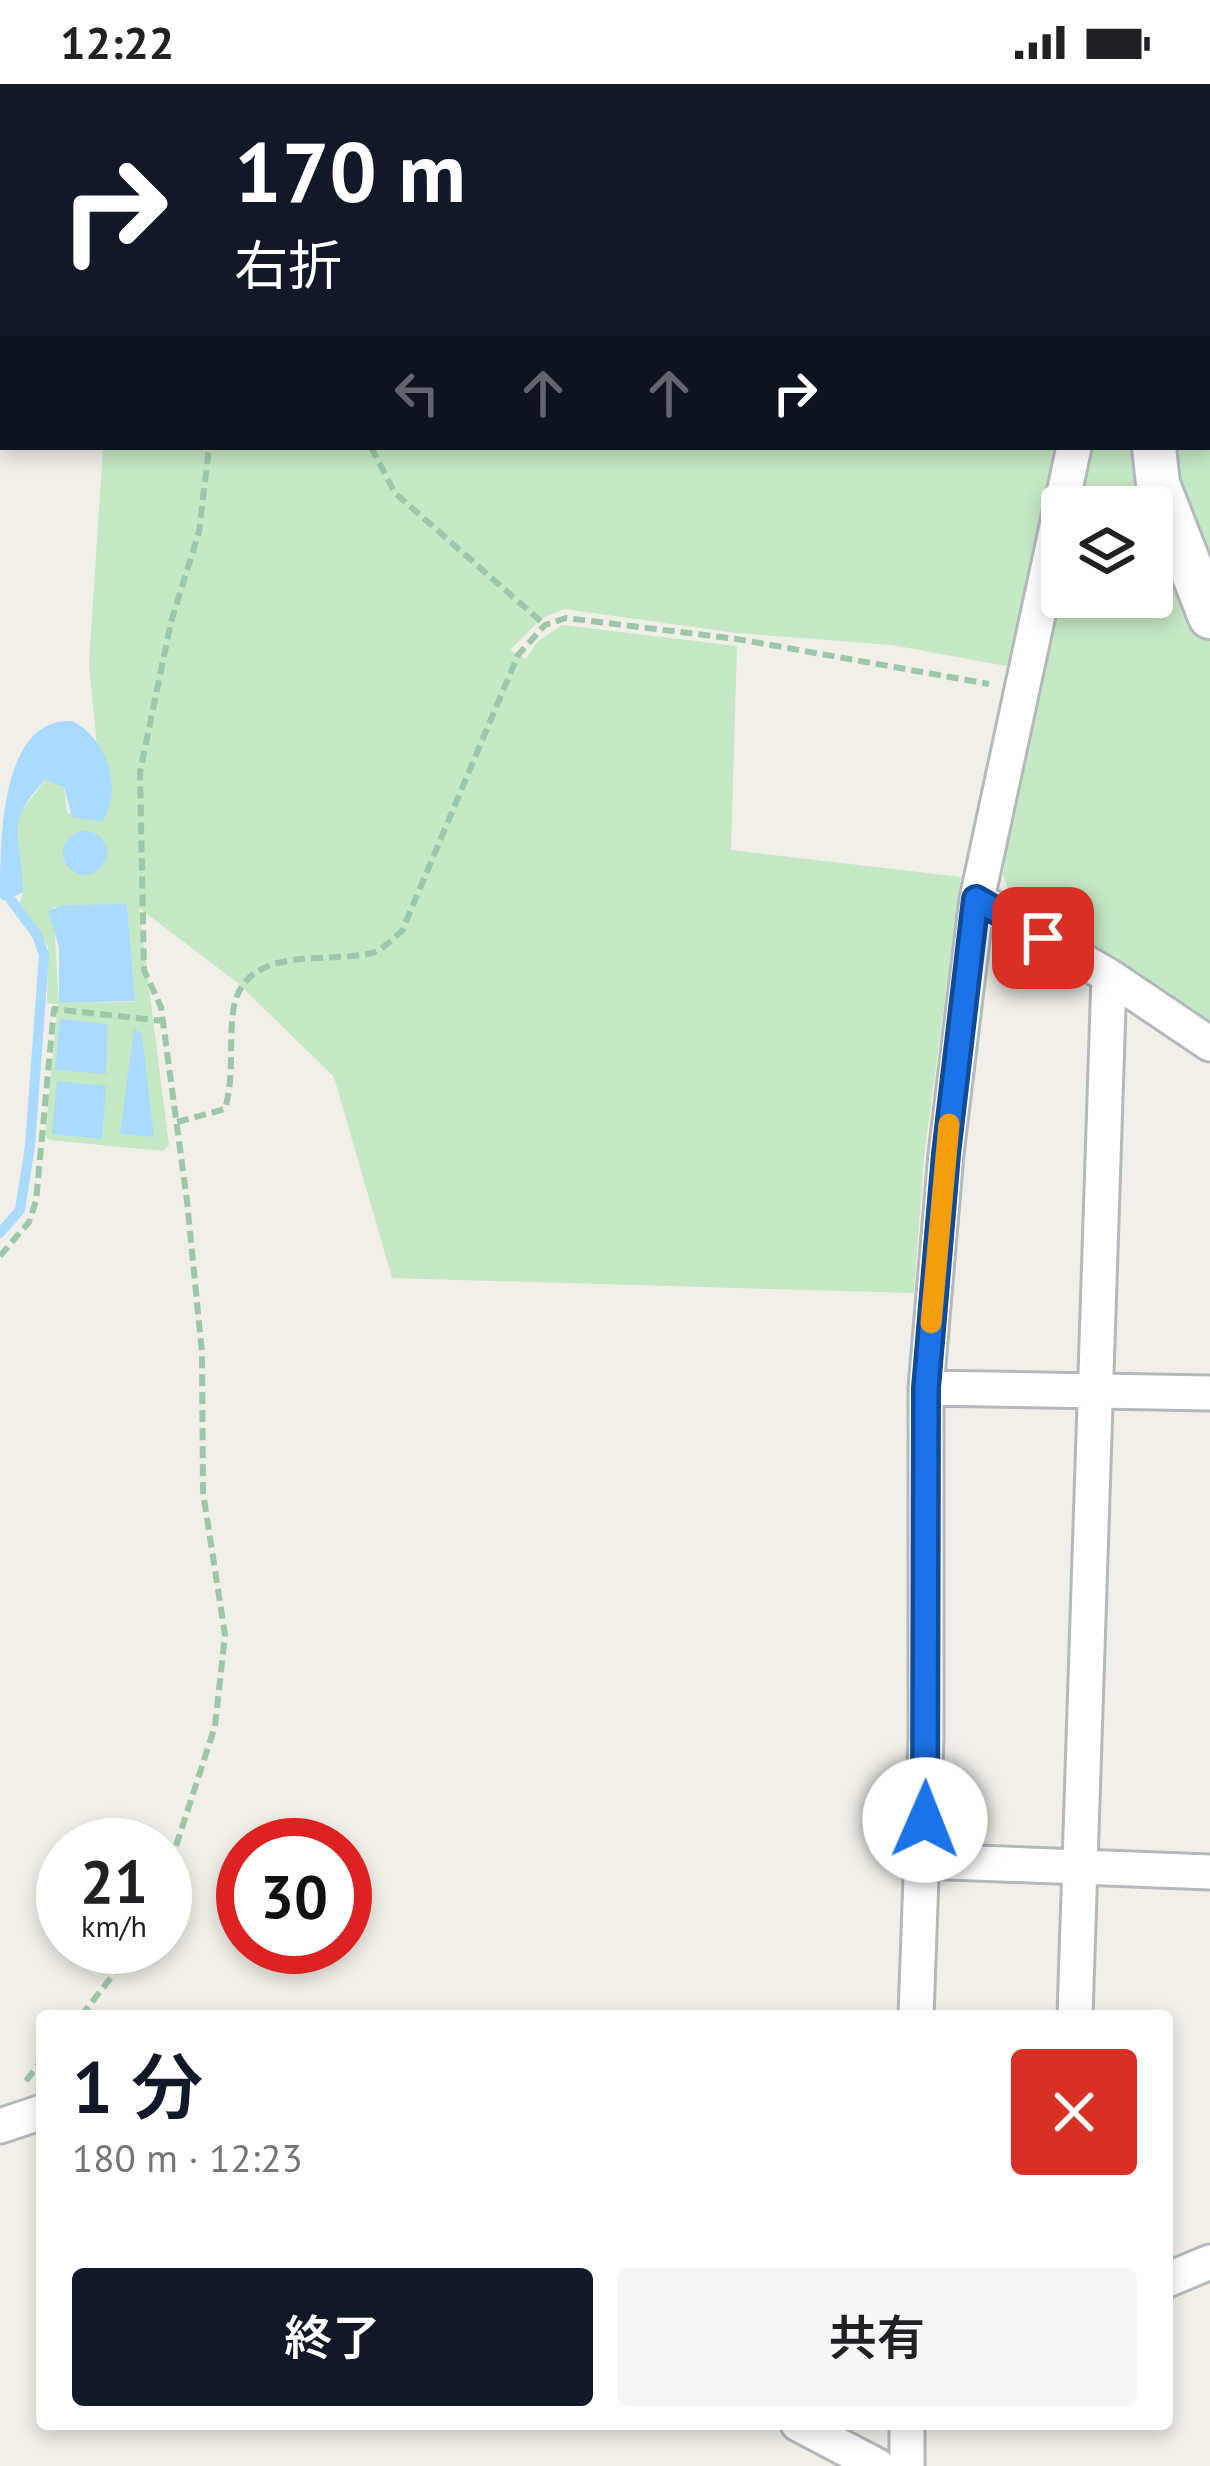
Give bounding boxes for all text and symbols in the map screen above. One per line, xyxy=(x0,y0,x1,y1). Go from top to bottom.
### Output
text: 12:22 xyxy=(60,13,174,71)
text: 170 m xyxy=(234,116,466,225)
icon: right xyxy=(36,132,192,288)
text: 右折 xyxy=(234,230,342,300)
icon: left xyxy=(384,360,450,426)
icon: ahead xyxy=(510,360,576,426)
icon: ahead xyxy=(636,360,702,426)
icon: right xyxy=(762,360,828,426)
map controls xyxy=(1041,486,1173,618)
button: layers xyxy=(1041,486,1173,618)
pin xyxy=(992,887,1094,989)
icon: arrive xyxy=(1010,905,1076,971)
position arrow xyxy=(862,1757,988,1883)
speed limit sign: 30 xyxy=(216,1818,372,1974)
text: 21 xyxy=(80,1842,148,1920)
text: km/h xyxy=(81,1906,147,1945)
text: 1 分 xyxy=(72,2040,203,2133)
button: close xyxy=(1011,2049,1137,2175)
text: 180 m · 12:23 xyxy=(72,2132,303,2183)
button: 終了 xyxy=(72,2268,593,2406)
button: 共有 xyxy=(617,2268,1137,2406)

